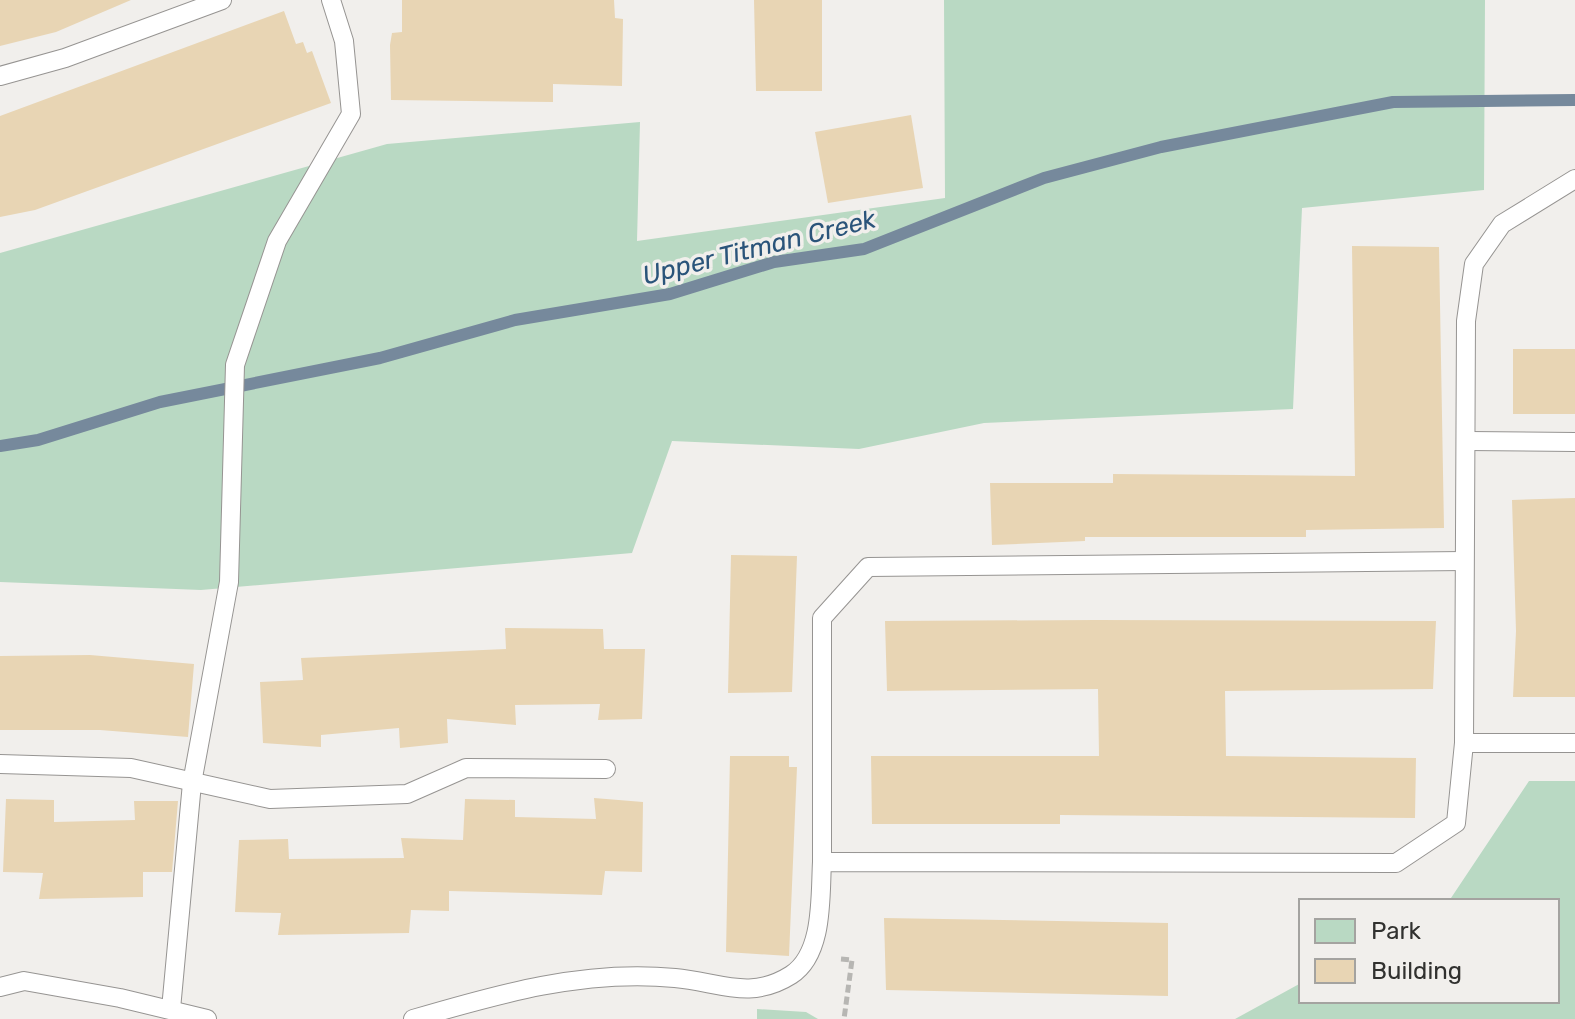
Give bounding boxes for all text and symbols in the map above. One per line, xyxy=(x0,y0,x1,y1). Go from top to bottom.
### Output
water label: Upper Titman Creek xyxy=(639,203,880,291)
legend xyxy=(1299,899,1559,1003)
text: Park xyxy=(1371,917,1422,945)
text: Building xyxy=(1371,957,1462,985)

